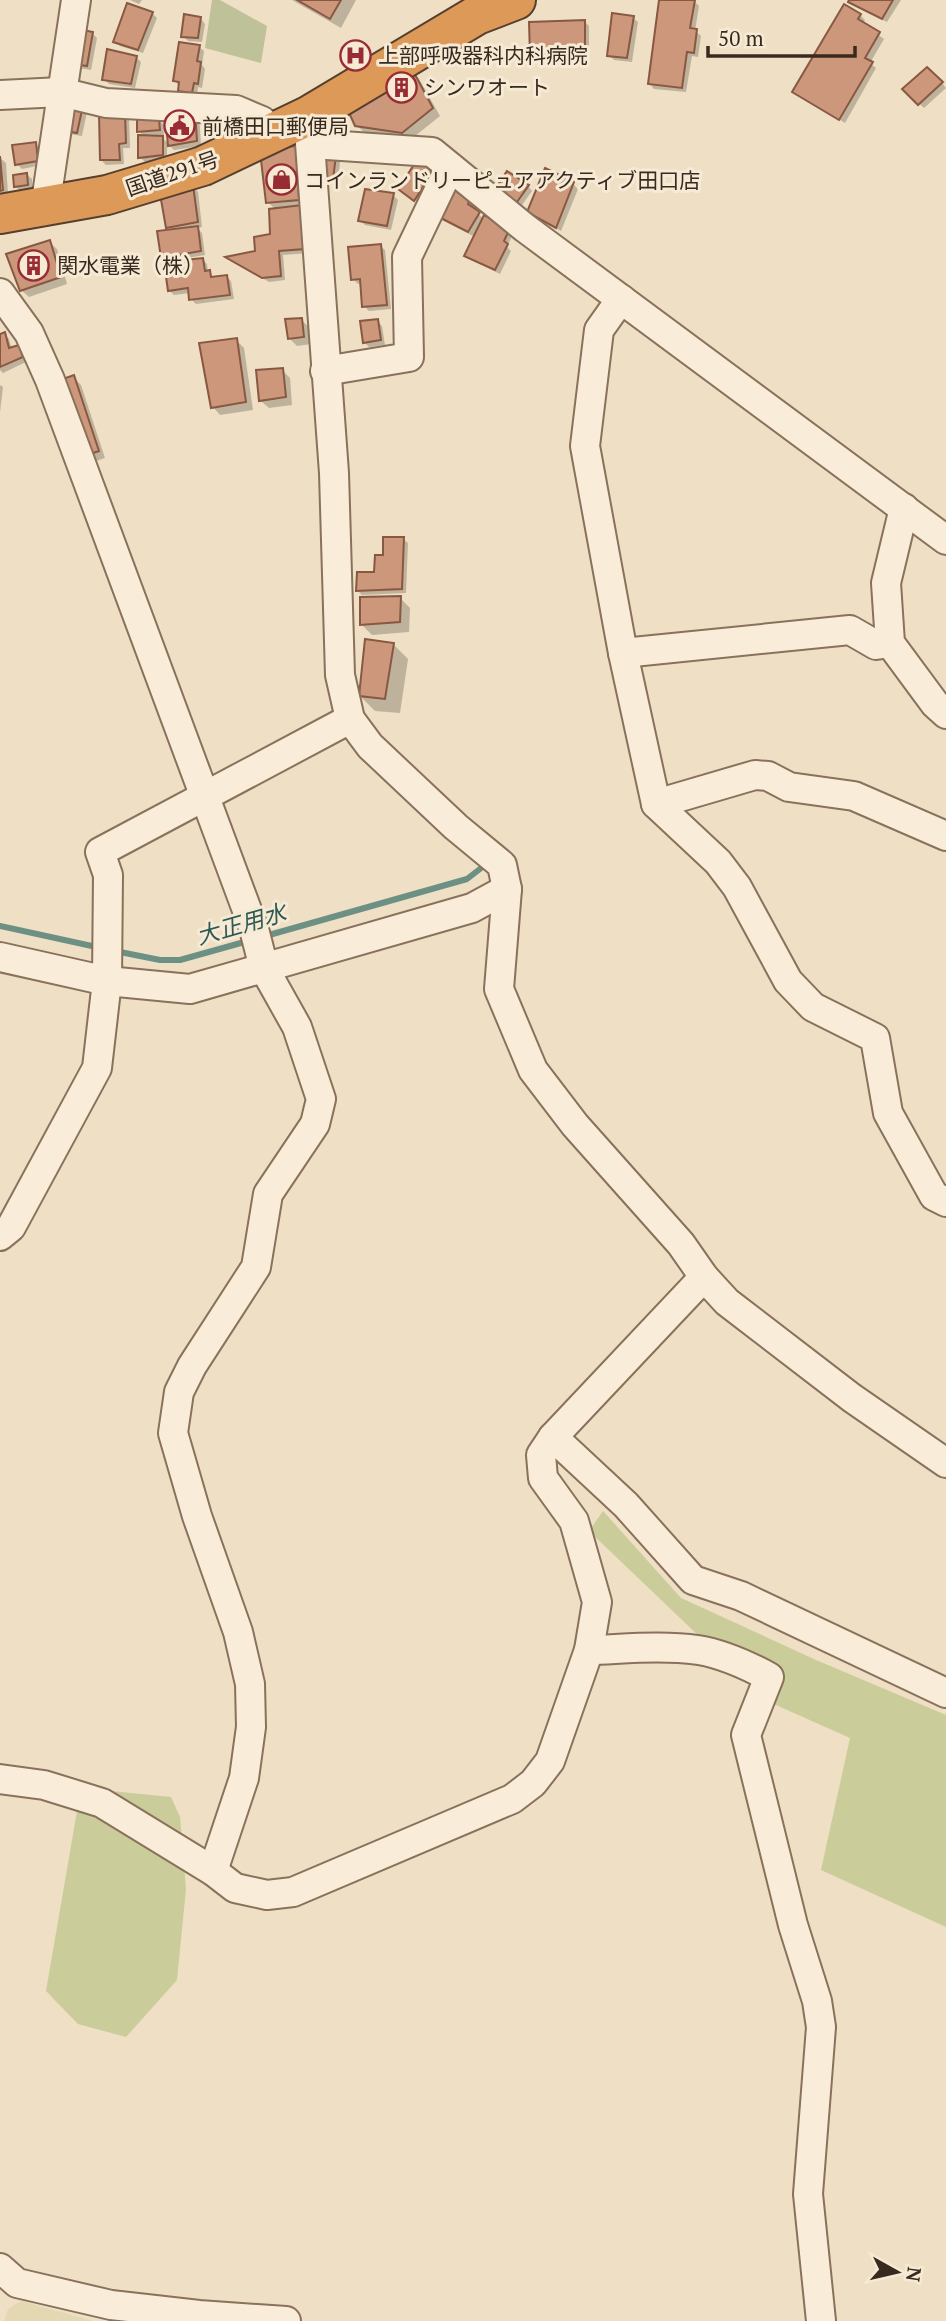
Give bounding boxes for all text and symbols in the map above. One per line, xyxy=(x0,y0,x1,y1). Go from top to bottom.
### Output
scale bar xyxy=(708,14,855,58)
text: 50 m xyxy=(718,24,764,52)
hospital icon: 上部呼吸器科内科病院 xyxy=(338,38,372,72)
place label: 上部呼吸器科内科病院 xyxy=(378,41,588,69)
building icon: シンワオート xyxy=(384,70,418,104)
place label: シンワオート xyxy=(424,73,550,101)
public building icon: 前橋田口郵便局 xyxy=(162,109,196,143)
place label: 前橋田口郵便局 xyxy=(202,112,349,140)
street label: 国道291号 xyxy=(122,144,222,202)
shop icon: コインランドリーピュアアクティブ田口店 xyxy=(264,163,298,197)
place label: コインランドリーピュアアクティブ田口店 xyxy=(304,166,700,194)
building icon: 関水電業（株） xyxy=(17,248,51,282)
place label: 関水電業（株） xyxy=(57,251,204,279)
water label: 大正用水 xyxy=(193,896,292,952)
north arrow xyxy=(862,2237,932,2307)
text: N xyxy=(901,2266,928,2284)

